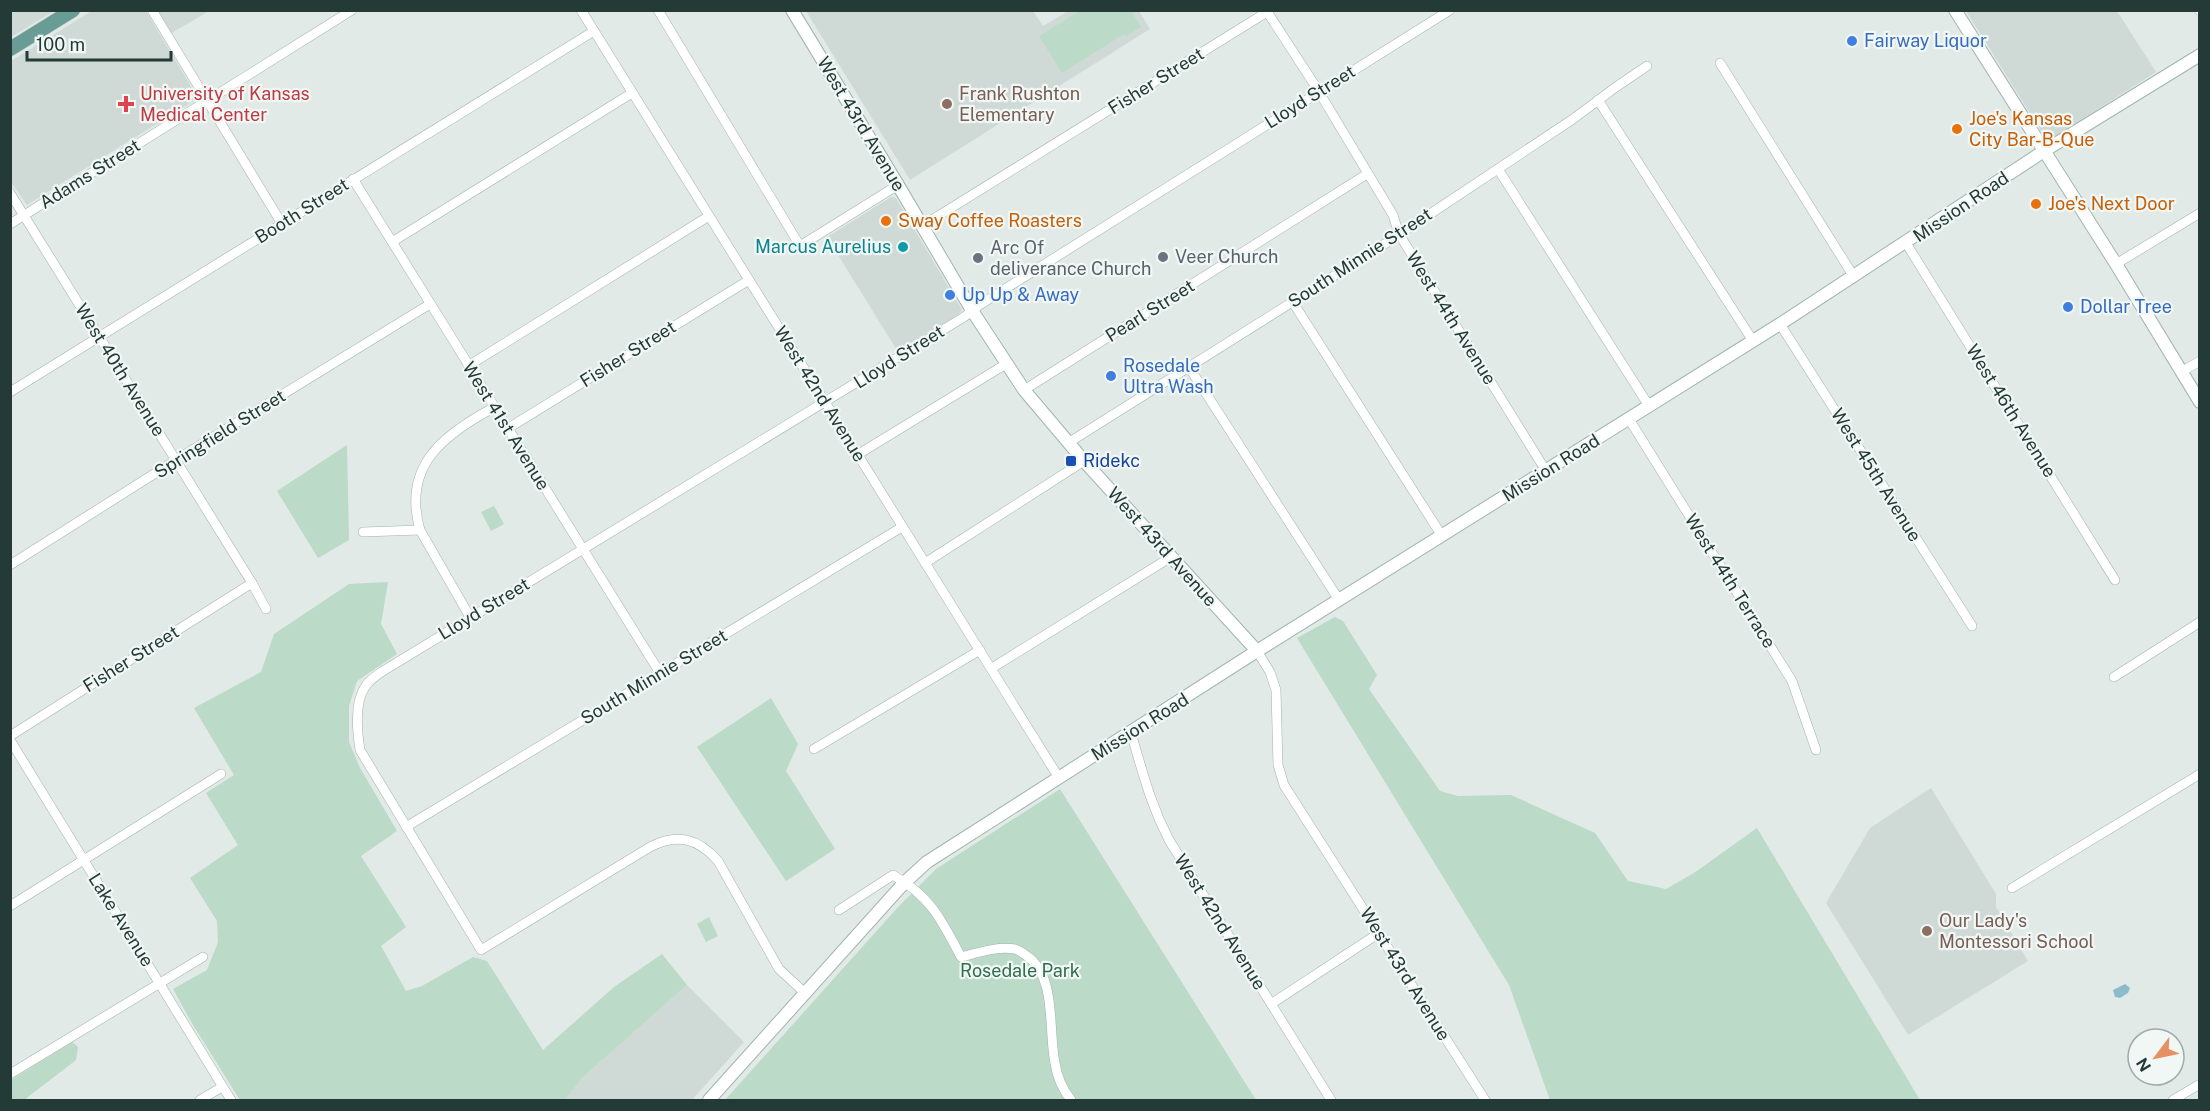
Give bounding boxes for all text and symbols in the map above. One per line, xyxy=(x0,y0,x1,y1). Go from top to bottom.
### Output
scale bar xyxy=(27,24,171,62)
place label: Fairway Liquor xyxy=(1864,30,1987,51)
text: 100 m xyxy=(36,34,85,55)
marker: Fairway Liquor xyxy=(1845,34,1859,48)
street label: Fisher Street xyxy=(1104,43,1207,118)
street label: West 43rd Avenue xyxy=(813,53,910,195)
street label: Lloyd Street xyxy=(1261,60,1359,133)
place label: University of Kansas Medical Center xyxy=(140,83,310,125)
place label: Frank Rushton Elementary xyxy=(959,83,1080,125)
marker: University of Kansas Medical Center xyxy=(117,95,135,113)
marker: Frank Rushton Elementary xyxy=(940,97,954,111)
place label: Joe's Kansas City Bar-B-Que xyxy=(1969,108,2095,150)
marker: Joe's Kansas City Bar-B-Que xyxy=(1950,122,1964,136)
street label: Adams Street xyxy=(36,134,144,213)
street label: Mission Road xyxy=(1909,167,2012,246)
street label: Booth Street xyxy=(251,173,352,248)
place label: Joe's Next Door xyxy=(2048,193,2175,214)
marker: Joe's Next Door xyxy=(2029,197,2043,211)
street label: South Minnie Street xyxy=(1284,203,1436,312)
place label: Sway Coffee Roasters xyxy=(898,210,1082,231)
marker: Sway Coffee Roasters xyxy=(879,214,893,228)
place label: Marcus Aurelius xyxy=(755,236,891,257)
place label: Arc Of deliverance Church xyxy=(990,237,1151,279)
marker: Marcus Aurelius xyxy=(896,240,910,254)
place label: Veer Church xyxy=(1175,246,1278,267)
street label: West 44th Avenue xyxy=(1402,247,1501,388)
marker: Veer Church xyxy=(1156,250,1170,264)
marker: Arc Of deliverance Church xyxy=(971,251,985,265)
street label: Pearl Street xyxy=(1101,275,1198,346)
place label: Up Up & Away xyxy=(962,284,1079,305)
marker: Up Up & Away xyxy=(943,288,957,302)
place label: Dollar Tree xyxy=(2080,296,2172,317)
street label: West 40th Avenue xyxy=(71,299,170,440)
marker: Dollar Tree xyxy=(2061,300,2075,314)
street label: Fisher Street xyxy=(576,316,679,391)
street label: Lloyd Street xyxy=(850,320,948,393)
street label: West 42nd Avenue xyxy=(770,322,871,465)
street label: West 46th Avenue xyxy=(1962,340,2061,481)
place label: Rosedale Ultra Wash xyxy=(1123,355,1214,397)
street label: West 41st Avenue xyxy=(458,358,554,494)
marker: Rosedale Ultra Wash xyxy=(1104,369,1118,383)
street label: Springfield Street xyxy=(150,385,289,482)
street label: West 45th Avenue xyxy=(1827,404,1926,545)
street label: Mission Road xyxy=(1498,429,1603,506)
place label: Ridekc xyxy=(1083,450,1140,471)
marker: Ridekc xyxy=(1064,454,1078,468)
street label: West 43rd Avenue xyxy=(1103,483,1221,611)
street label: West 44th Terrace xyxy=(1681,510,1780,652)
street label: Lloyd Street xyxy=(434,573,533,644)
street label: Fisher Street xyxy=(79,621,182,696)
street label: South Minnie Street xyxy=(577,625,731,729)
street label: Mission Road xyxy=(1087,688,1192,765)
street label: West 42nd Avenue xyxy=(1170,850,1271,993)
street label: Lake Avenue xyxy=(84,869,158,970)
street label: West 43rd Avenue xyxy=(1356,903,1455,1044)
place label: Our Lady's Montessori School xyxy=(1939,910,2094,952)
marker: Our Lady's Montessori School xyxy=(1920,924,1934,938)
park label: Rosedale Park xyxy=(960,960,1080,981)
north arrow xyxy=(2126,1027,2186,1087)
text: N xyxy=(2132,1054,2155,1075)

